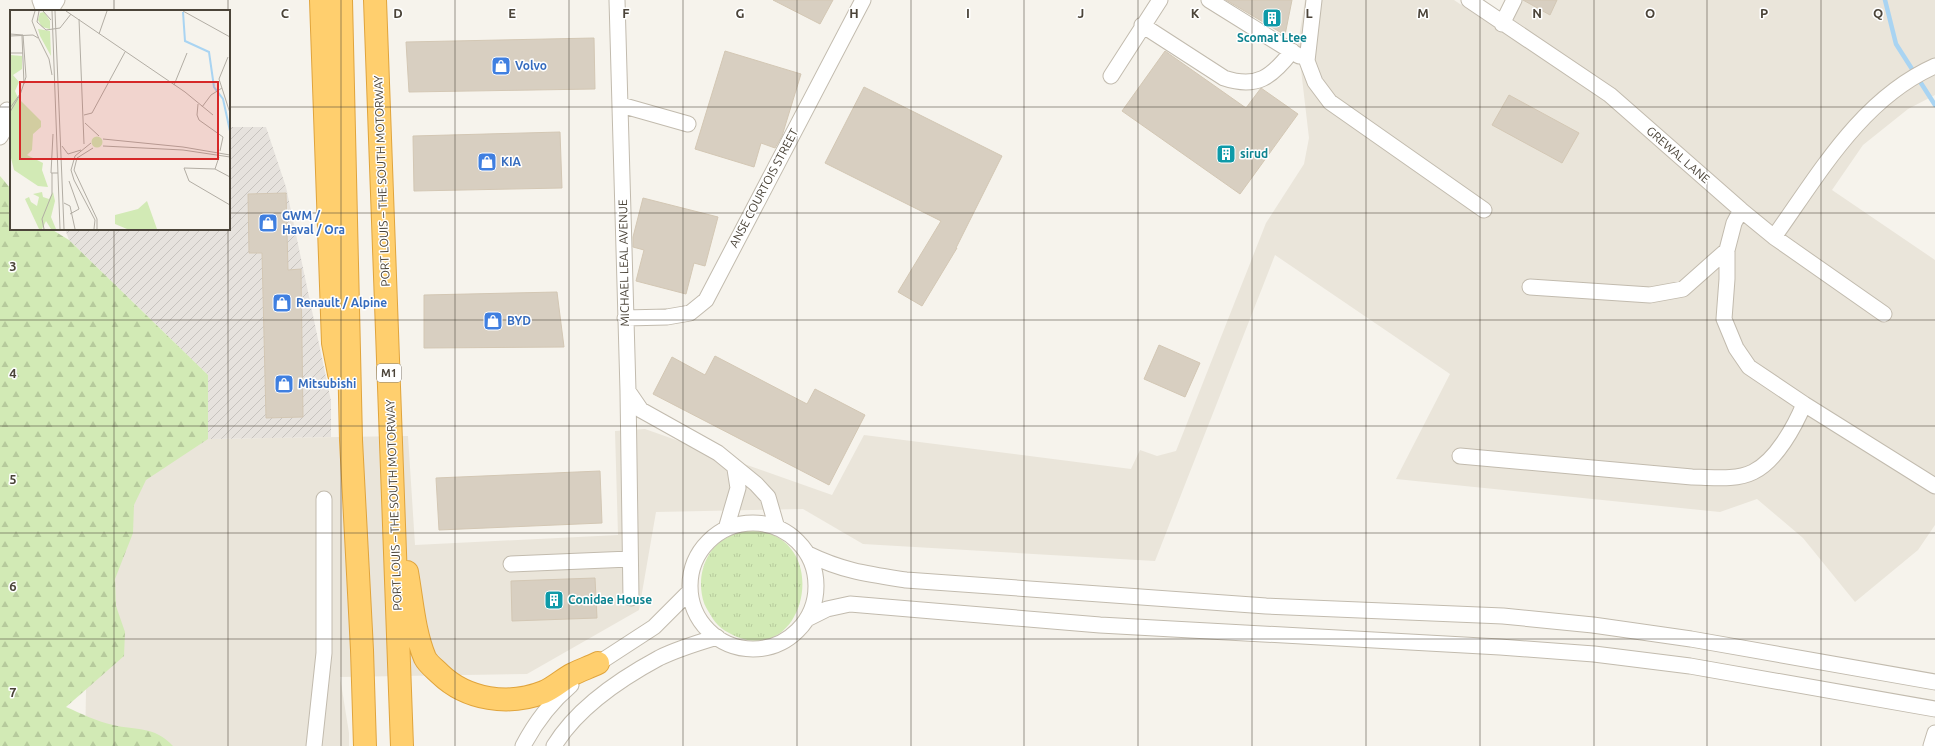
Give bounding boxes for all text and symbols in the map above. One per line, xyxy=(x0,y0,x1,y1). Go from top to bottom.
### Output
text: C xyxy=(281,6,290,20)
text: D xyxy=(393,6,403,20)
text: E xyxy=(508,6,516,20)
text: F xyxy=(622,6,630,20)
text: G xyxy=(736,6,745,20)
text: H xyxy=(849,6,859,20)
text: I xyxy=(966,6,970,20)
text: J xyxy=(1078,6,1084,20)
text: K xyxy=(1191,6,1200,20)
text: L xyxy=(1305,6,1313,20)
text: M xyxy=(1417,6,1429,20)
text: N xyxy=(1532,6,1542,20)
text: O xyxy=(1645,6,1655,20)
text: P xyxy=(1760,6,1768,20)
text: Q xyxy=(1873,6,1883,20)
building icon: Scomat Ltee xyxy=(1261,7,1283,29)
inset map xyxy=(10,10,230,230)
place label: Scomat Ltee xyxy=(1237,31,1307,44)
shop icon: Volvo xyxy=(490,55,512,77)
place label: Volvo xyxy=(515,59,547,72)
street label: PORT LOUIS – THE SOUTH MOTORWAY xyxy=(371,75,392,287)
street label: GREWAL LANE xyxy=(1644,124,1713,186)
street label: ANSE COURTOIS STREET xyxy=(727,126,801,249)
building icon: sirud xyxy=(1215,143,1237,165)
place label: sirud xyxy=(1240,147,1268,160)
shop icon: KIA xyxy=(476,151,498,173)
place label: KIA xyxy=(501,155,522,168)
street label: MICHAEL LEAL AVENUE xyxy=(616,199,631,327)
place label: GWM / Haval / Ora xyxy=(282,209,345,236)
shop icon: GWM / Haval / Ora xyxy=(257,212,279,234)
text: 3 xyxy=(9,259,17,273)
shop icon: Renault / Alpine xyxy=(271,292,293,314)
place label: Renault / Alpine xyxy=(296,296,387,309)
shop icon: BYD xyxy=(482,310,504,332)
place label: BYD xyxy=(507,314,531,327)
road number: M1 xyxy=(377,364,401,382)
text: 4 xyxy=(9,366,17,380)
shop icon: Mitsubishi xyxy=(273,373,295,395)
place label: Mitsubishi xyxy=(298,377,356,390)
street label: PORT LOUIS – THE SOUTH MOTORWAY xyxy=(383,399,404,611)
text: 5 xyxy=(9,472,17,486)
text: 6 xyxy=(9,579,17,593)
building icon: Conidae House xyxy=(543,589,565,611)
place label: Conidae House xyxy=(568,593,652,606)
text: 7 xyxy=(9,685,17,699)

